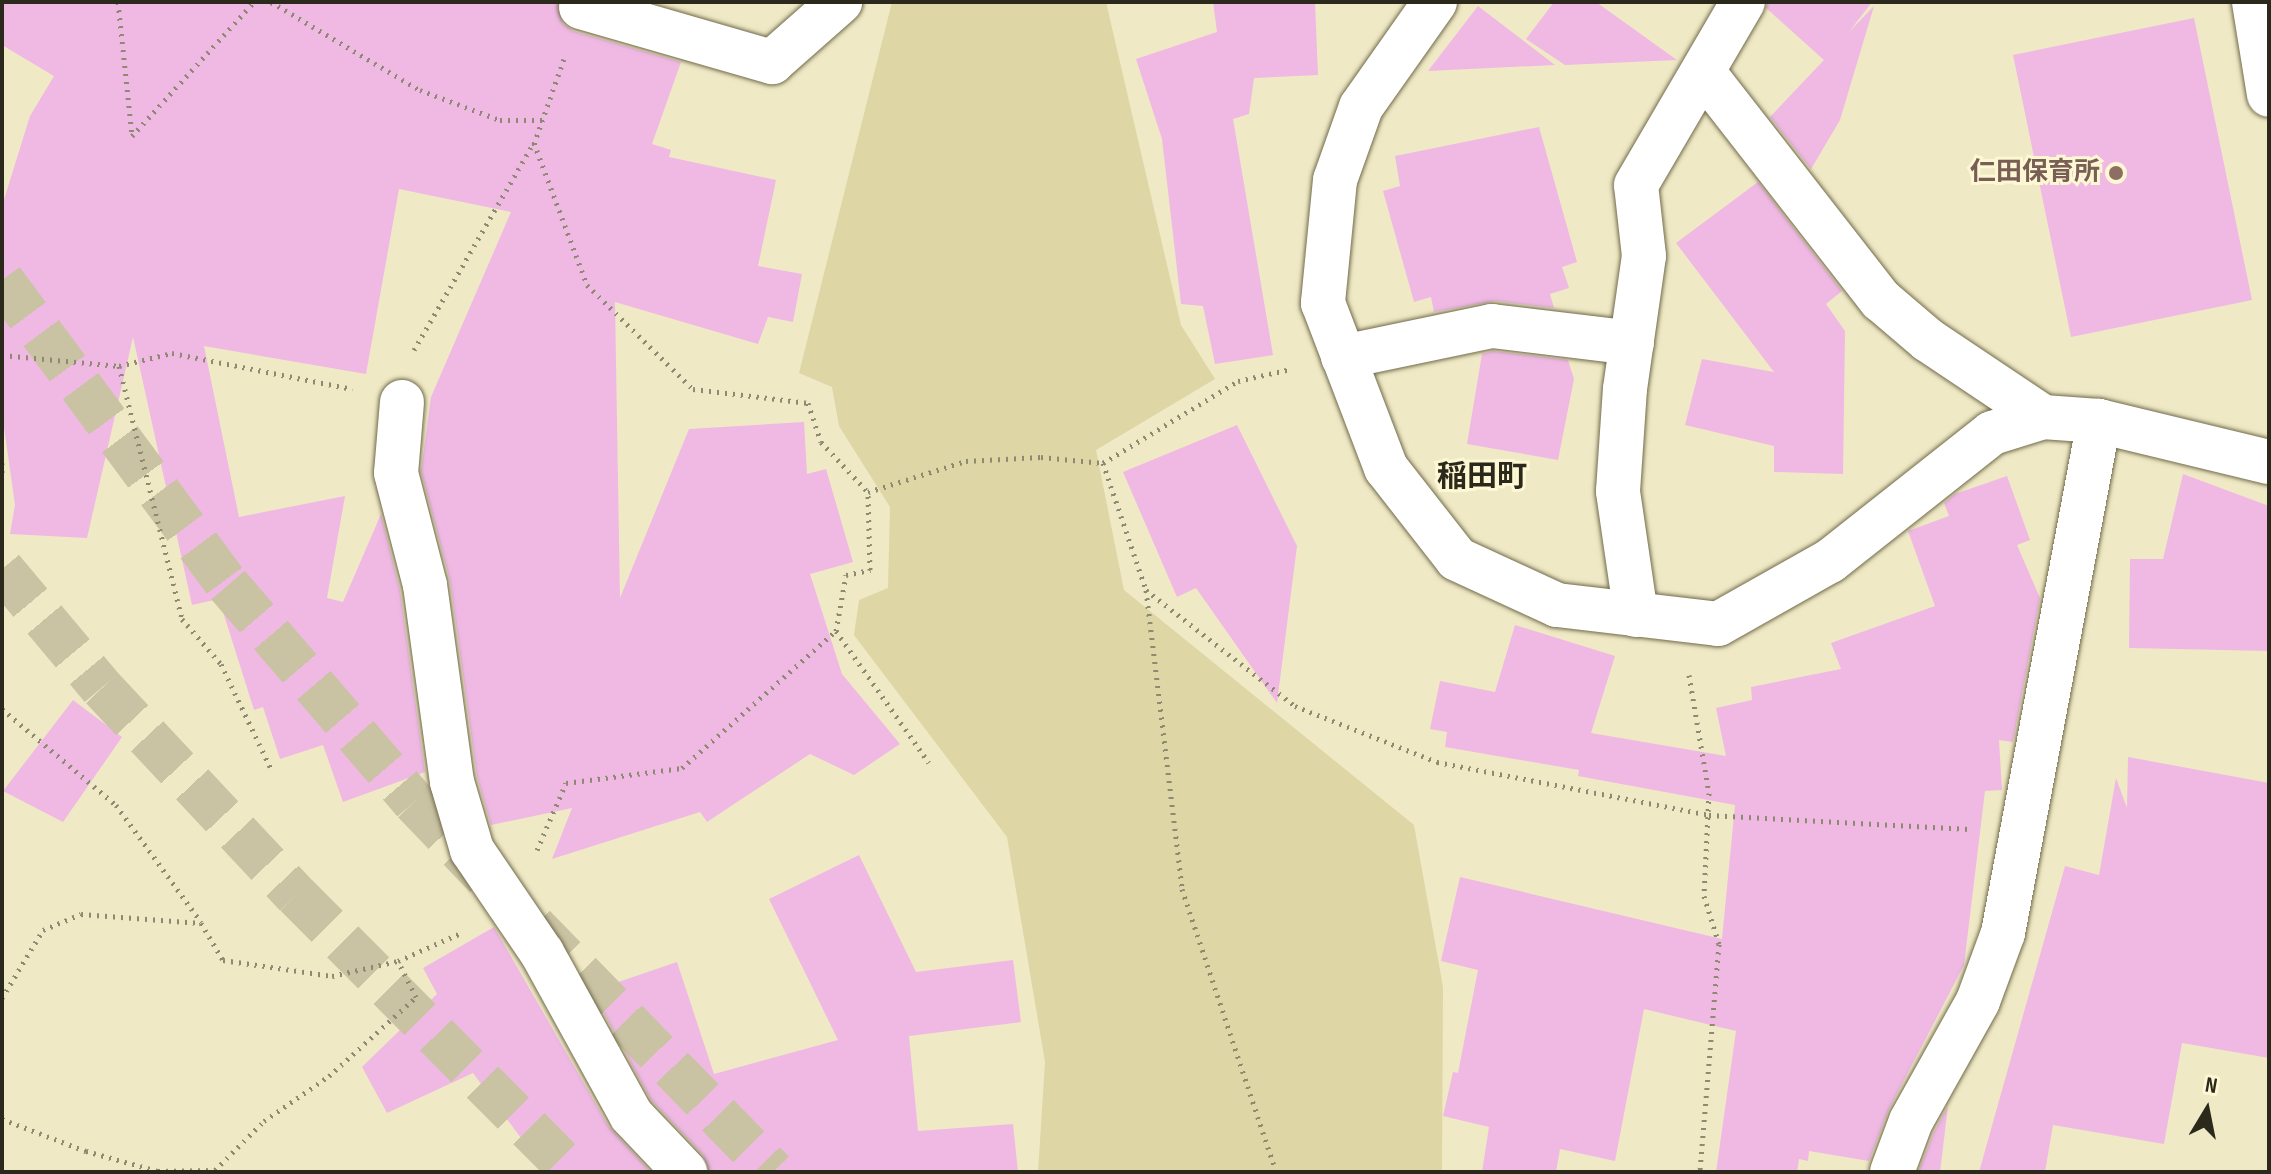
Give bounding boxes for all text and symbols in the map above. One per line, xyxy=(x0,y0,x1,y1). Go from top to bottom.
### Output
place label: 仁田保育所 xyxy=(1970,157,2100,189)
marker: 仁田保育所 xyxy=(2107,164,2125,182)
district label: 稲田町 xyxy=(1437,459,1527,495)
north arrow xyxy=(2167,1070,2247,1150)
text: N xyxy=(2203,1072,2219,1100)

